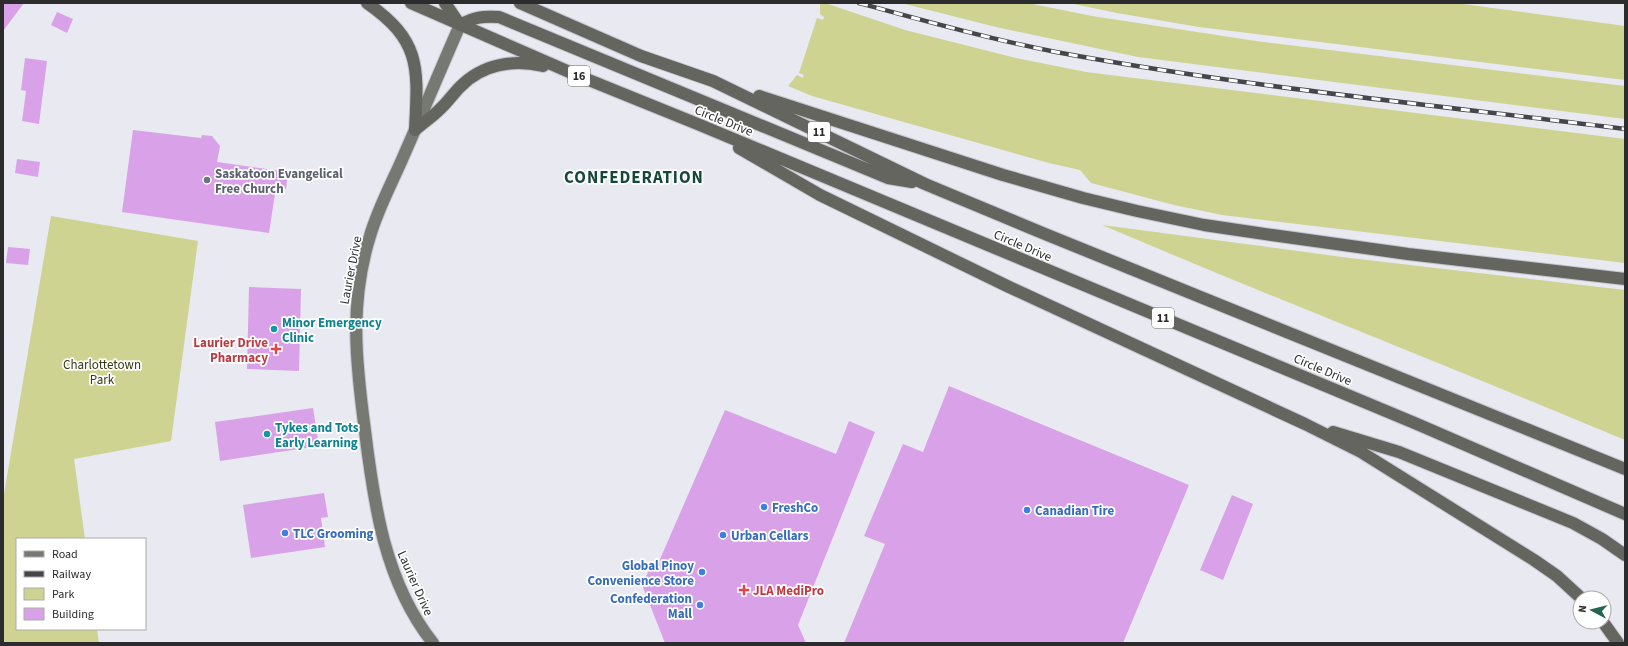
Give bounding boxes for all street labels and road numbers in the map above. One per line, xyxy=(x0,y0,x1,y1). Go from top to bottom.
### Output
road number: 16 xyxy=(568,66,590,86)
street label: Circle Drive xyxy=(692,101,755,141)
road number: 11 xyxy=(808,122,830,142)
street label: Circle Drive xyxy=(991,226,1054,266)
street label: Laurier Drive xyxy=(336,234,366,306)
road number: 11 xyxy=(1152,308,1174,328)
street label: Circle Drive xyxy=(1291,350,1354,390)
street label: Laurier Drive xyxy=(393,548,437,619)

